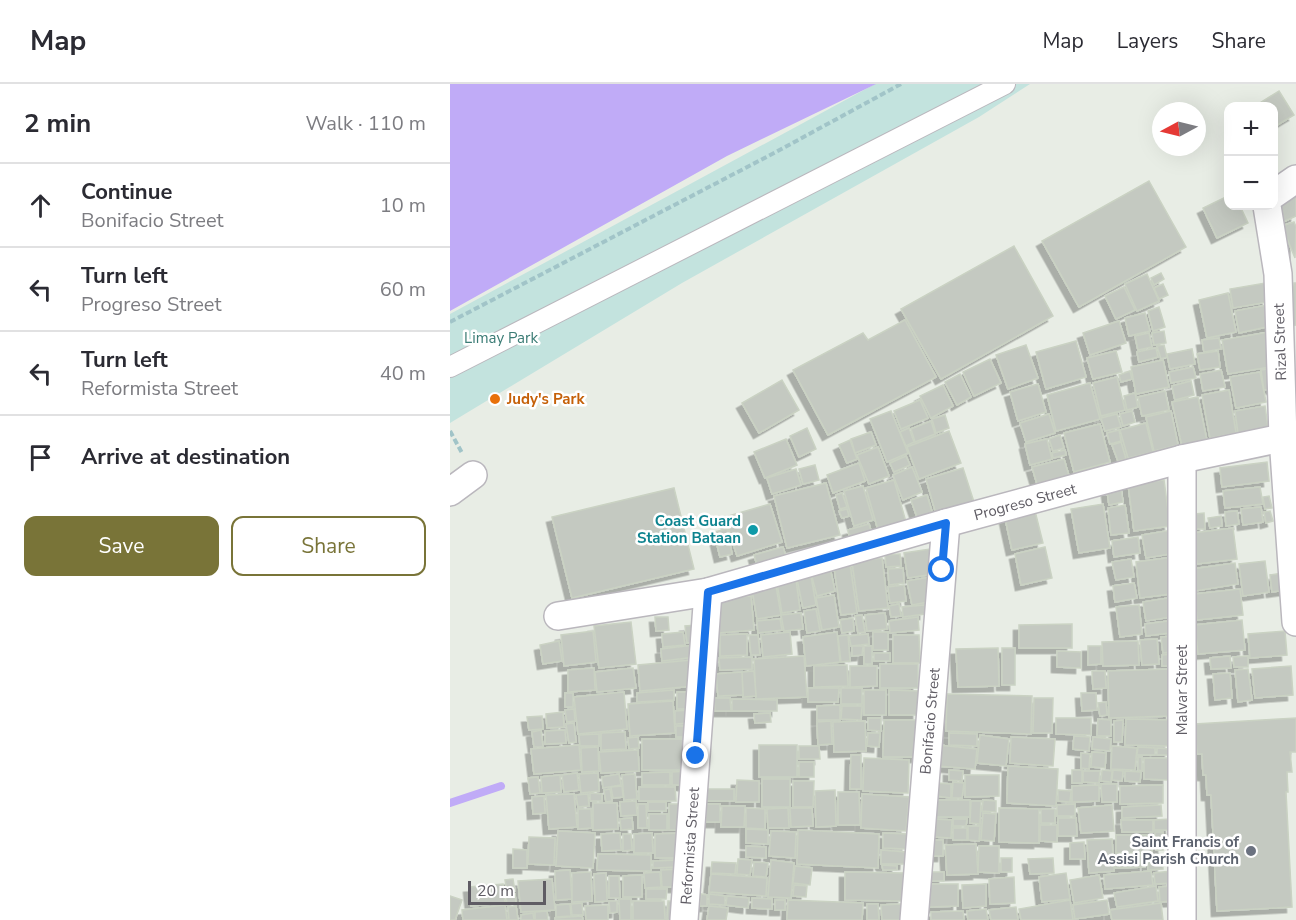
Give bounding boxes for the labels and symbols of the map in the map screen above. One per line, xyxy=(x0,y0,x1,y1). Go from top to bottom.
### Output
north arrow xyxy=(1152,102,1206,156)
street label: Rizal Street xyxy=(1269,302,1291,381)
park label: Limay Park xyxy=(464,328,538,348)
place label: Judy's Park xyxy=(506,389,585,409)
marker: Judy's Park xyxy=(488,392,502,406)
street label: Progreso Street xyxy=(972,479,1079,525)
place label: Coast Guard Station Bataan xyxy=(637,511,741,548)
marker: Coast Guard Station Bataan xyxy=(746,523,760,537)
route start xyxy=(928,556,954,582)
street label: Malvar Street xyxy=(1172,644,1192,735)
street label: Bonifacio Street xyxy=(915,666,945,775)
route end xyxy=(682,742,708,768)
street label: Reformista Street xyxy=(676,786,704,905)
place label: Saint Francis of Assisi Parish Church xyxy=(1098,832,1240,869)
marker: Saint Francis of Assisi Parish Church xyxy=(1244,844,1258,858)
scale bar xyxy=(468,878,546,906)

